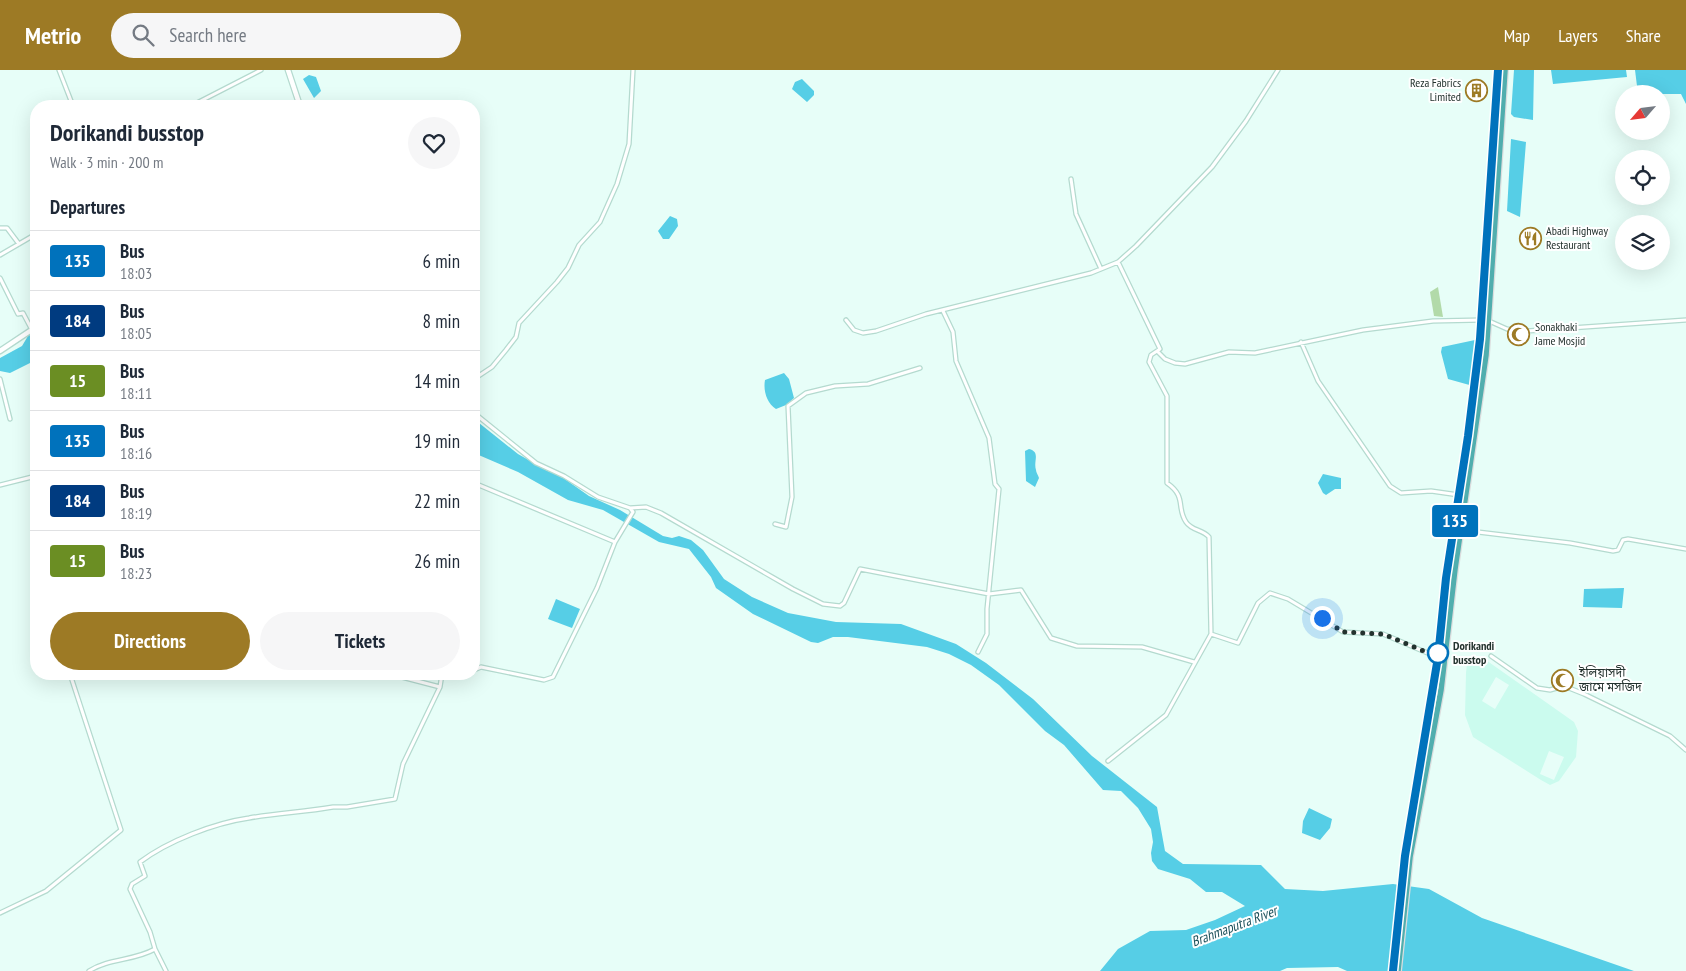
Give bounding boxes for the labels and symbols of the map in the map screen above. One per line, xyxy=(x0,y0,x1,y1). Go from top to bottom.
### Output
place label: Reza Fabrics Limited xyxy=(1410,75,1461,104)
building icon: Reza Fabrics Limited xyxy=(1465,78,1489,102)
north arrow xyxy=(1615,85,1670,140)
place label: Abadi Highway Restaurant xyxy=(1546,223,1608,252)
restaurant icon: Abadi Highway Restaurant xyxy=(1518,226,1542,250)
place label: Sonakhaki Jame Mosjid xyxy=(1534,319,1585,348)
mosque icon: Sonakhaki Jame Mosjid xyxy=(1507,322,1531,346)
line badge: 135 xyxy=(1426,505,1484,537)
your location xyxy=(1310,606,1335,631)
place label: Dorikandi busstop xyxy=(1453,638,1495,667)
marker: Dorikandi busstop xyxy=(1427,642,1449,664)
place label: ইলিয়াসদী জামে মসজিদ xyxy=(1578,665,1642,694)
mosque icon: ইলিয়াসদী জামে মসজিদ xyxy=(1551,668,1575,692)
water label: Brahmaputra River xyxy=(1189,901,1281,951)

